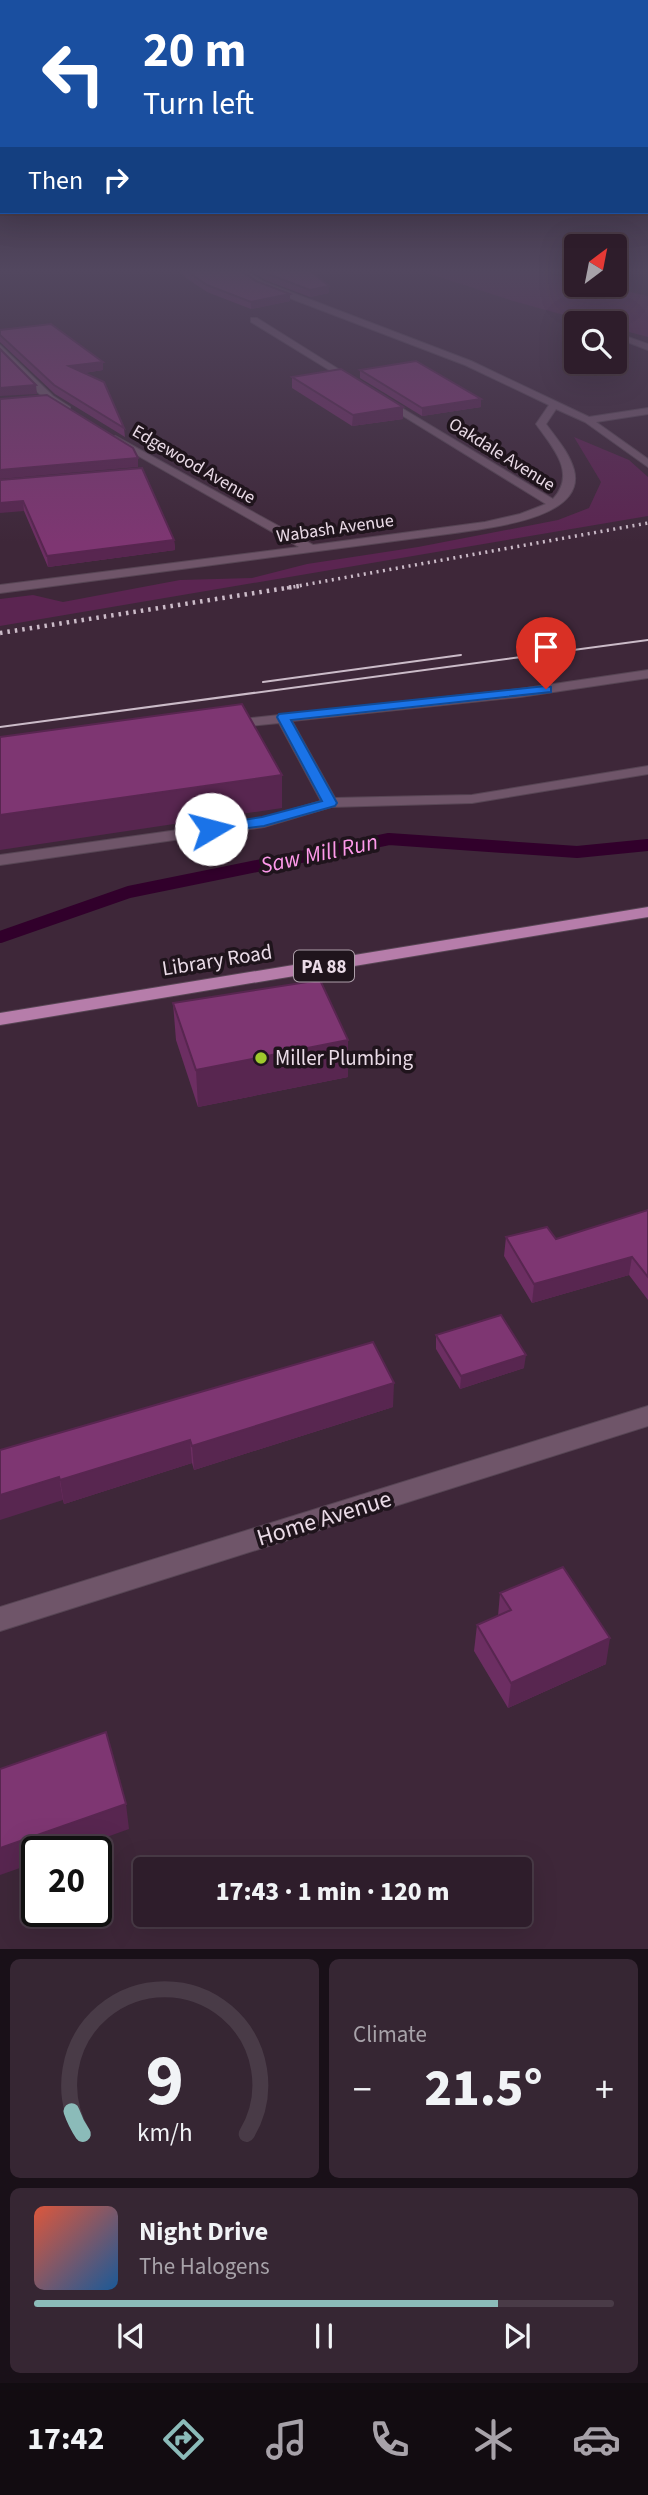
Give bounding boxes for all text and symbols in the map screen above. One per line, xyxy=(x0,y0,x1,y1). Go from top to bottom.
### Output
text: 20 m xyxy=(143,16,247,86)
icon: left xyxy=(28,28,119,119)
text: Turn left xyxy=(143,81,254,127)
icon: right xyxy=(97,161,135,199)
text: Then xyxy=(28,162,83,199)
north arrow xyxy=(564,234,626,298)
map controls xyxy=(564,234,627,374)
button: search xyxy=(564,311,627,374)
street label: Oakdale Avenue xyxy=(444,412,560,497)
street label: Edgewood Avenue xyxy=(127,419,260,510)
street label: Wabash Avenue xyxy=(275,508,395,549)
pin xyxy=(516,617,576,689)
icon: arrive xyxy=(527,628,565,666)
position arrow xyxy=(174,792,248,866)
water label: Saw Mill Run xyxy=(257,825,381,882)
street label: Library Road xyxy=(160,936,274,984)
road number: PA 88 xyxy=(294,950,354,982)
place label: Miller Plumbing xyxy=(275,1043,413,1073)
marker: Miller Plumbing xyxy=(253,1050,269,1066)
street label: Home Avenue xyxy=(252,1481,396,1556)
speed limit sign: 20 xyxy=(21,1836,112,1927)
text: 17:43 · 1 min · 120 m xyxy=(216,1873,449,1910)
text: Climate xyxy=(353,2018,427,2051)
text: 9 xyxy=(145,2030,184,2134)
text: 21.5° xyxy=(424,2052,543,2126)
text: − xyxy=(353,2063,372,2117)
text: + xyxy=(595,2063,614,2117)
text: km/h xyxy=(137,2115,192,2151)
text: Night Drive xyxy=(139,2213,268,2250)
text: The Halogens xyxy=(139,2250,270,2283)
icon: previous xyxy=(112,2317,150,2355)
icon: pause xyxy=(305,2317,343,2355)
icon: next xyxy=(498,2317,536,2355)
icon: directions xyxy=(159,2415,208,2464)
icon: music xyxy=(262,2415,311,2464)
icon: phone xyxy=(365,2415,414,2464)
icon: climate xyxy=(469,2415,518,2464)
icon: car xyxy=(572,2415,621,2464)
text: 17:42 xyxy=(27,2416,104,2462)

